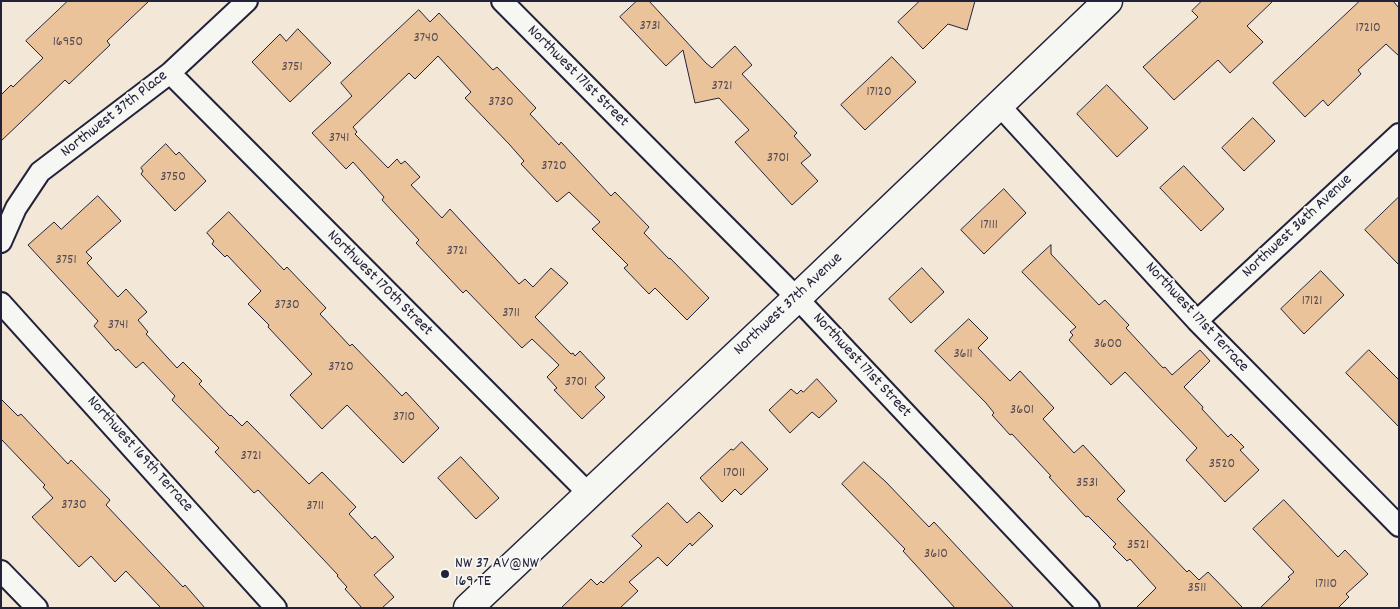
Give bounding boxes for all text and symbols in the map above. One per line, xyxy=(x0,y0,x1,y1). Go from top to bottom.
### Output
house number: 3731 xyxy=(640,19,660,35)
house number: 17210 xyxy=(1355,21,1381,37)
street label: Northwest 171st Street xyxy=(522,22,632,132)
house number: 3740 xyxy=(413,31,439,47)
house number: 16950 xyxy=(53,35,83,51)
house number: 3751 xyxy=(281,60,303,76)
street label: Northwest 37th Place xyxy=(58,67,172,163)
house number: 3721 xyxy=(712,79,732,95)
house number: 17120 xyxy=(866,85,892,101)
house number: 3730 xyxy=(488,95,514,111)
house number: 3741 xyxy=(329,131,349,147)
house number: 3701 xyxy=(767,151,789,167)
house number: 3720 xyxy=(541,159,567,175)
house number: 3750 xyxy=(160,170,186,186)
street label: Northwest 36th Avenue xyxy=(1239,171,1357,283)
house number: 17111 xyxy=(980,218,998,234)
street label: Northwest 170th Street xyxy=(322,227,436,341)
house number: 3721 xyxy=(447,244,467,260)
street label: Northwest 37th Avenue xyxy=(731,250,847,360)
house number: 3751 xyxy=(55,253,77,269)
street label: Northwest 171st Terrace xyxy=(1140,259,1252,377)
house number: 17121 xyxy=(1302,294,1322,310)
house number: 3730 xyxy=(274,298,300,314)
house number: 3711 xyxy=(502,306,520,322)
street label: Northwest 171st Street xyxy=(808,310,914,422)
house number: 3741 xyxy=(108,318,128,334)
house number: 3600 xyxy=(1094,337,1122,353)
house number: 3611 xyxy=(953,347,973,363)
house number: 3720 xyxy=(328,360,354,376)
house number: 3701 xyxy=(565,375,587,391)
street label: Northwest 169th Terrace xyxy=(82,393,196,517)
house number: 3601 xyxy=(1010,403,1034,419)
house number: 3710 xyxy=(393,410,415,426)
house number: 3721 xyxy=(241,449,261,465)
house number: 3520 xyxy=(1209,457,1235,473)
house number: 17011 xyxy=(723,466,745,482)
house number: 3531 xyxy=(1076,476,1098,492)
house number: 3730 xyxy=(61,498,87,514)
house number: 3711 xyxy=(306,499,324,515)
house number: 3521 xyxy=(1127,538,1149,554)
house number: 3610 xyxy=(924,547,948,563)
place label: NW 37 AV@NW 169 TE xyxy=(455,555,539,593)
marker: NW 37 AV@NW 169 TE xyxy=(439,568,451,580)
house number: 17110 xyxy=(1315,577,1337,593)
house number: 3511 xyxy=(1188,581,1206,597)

